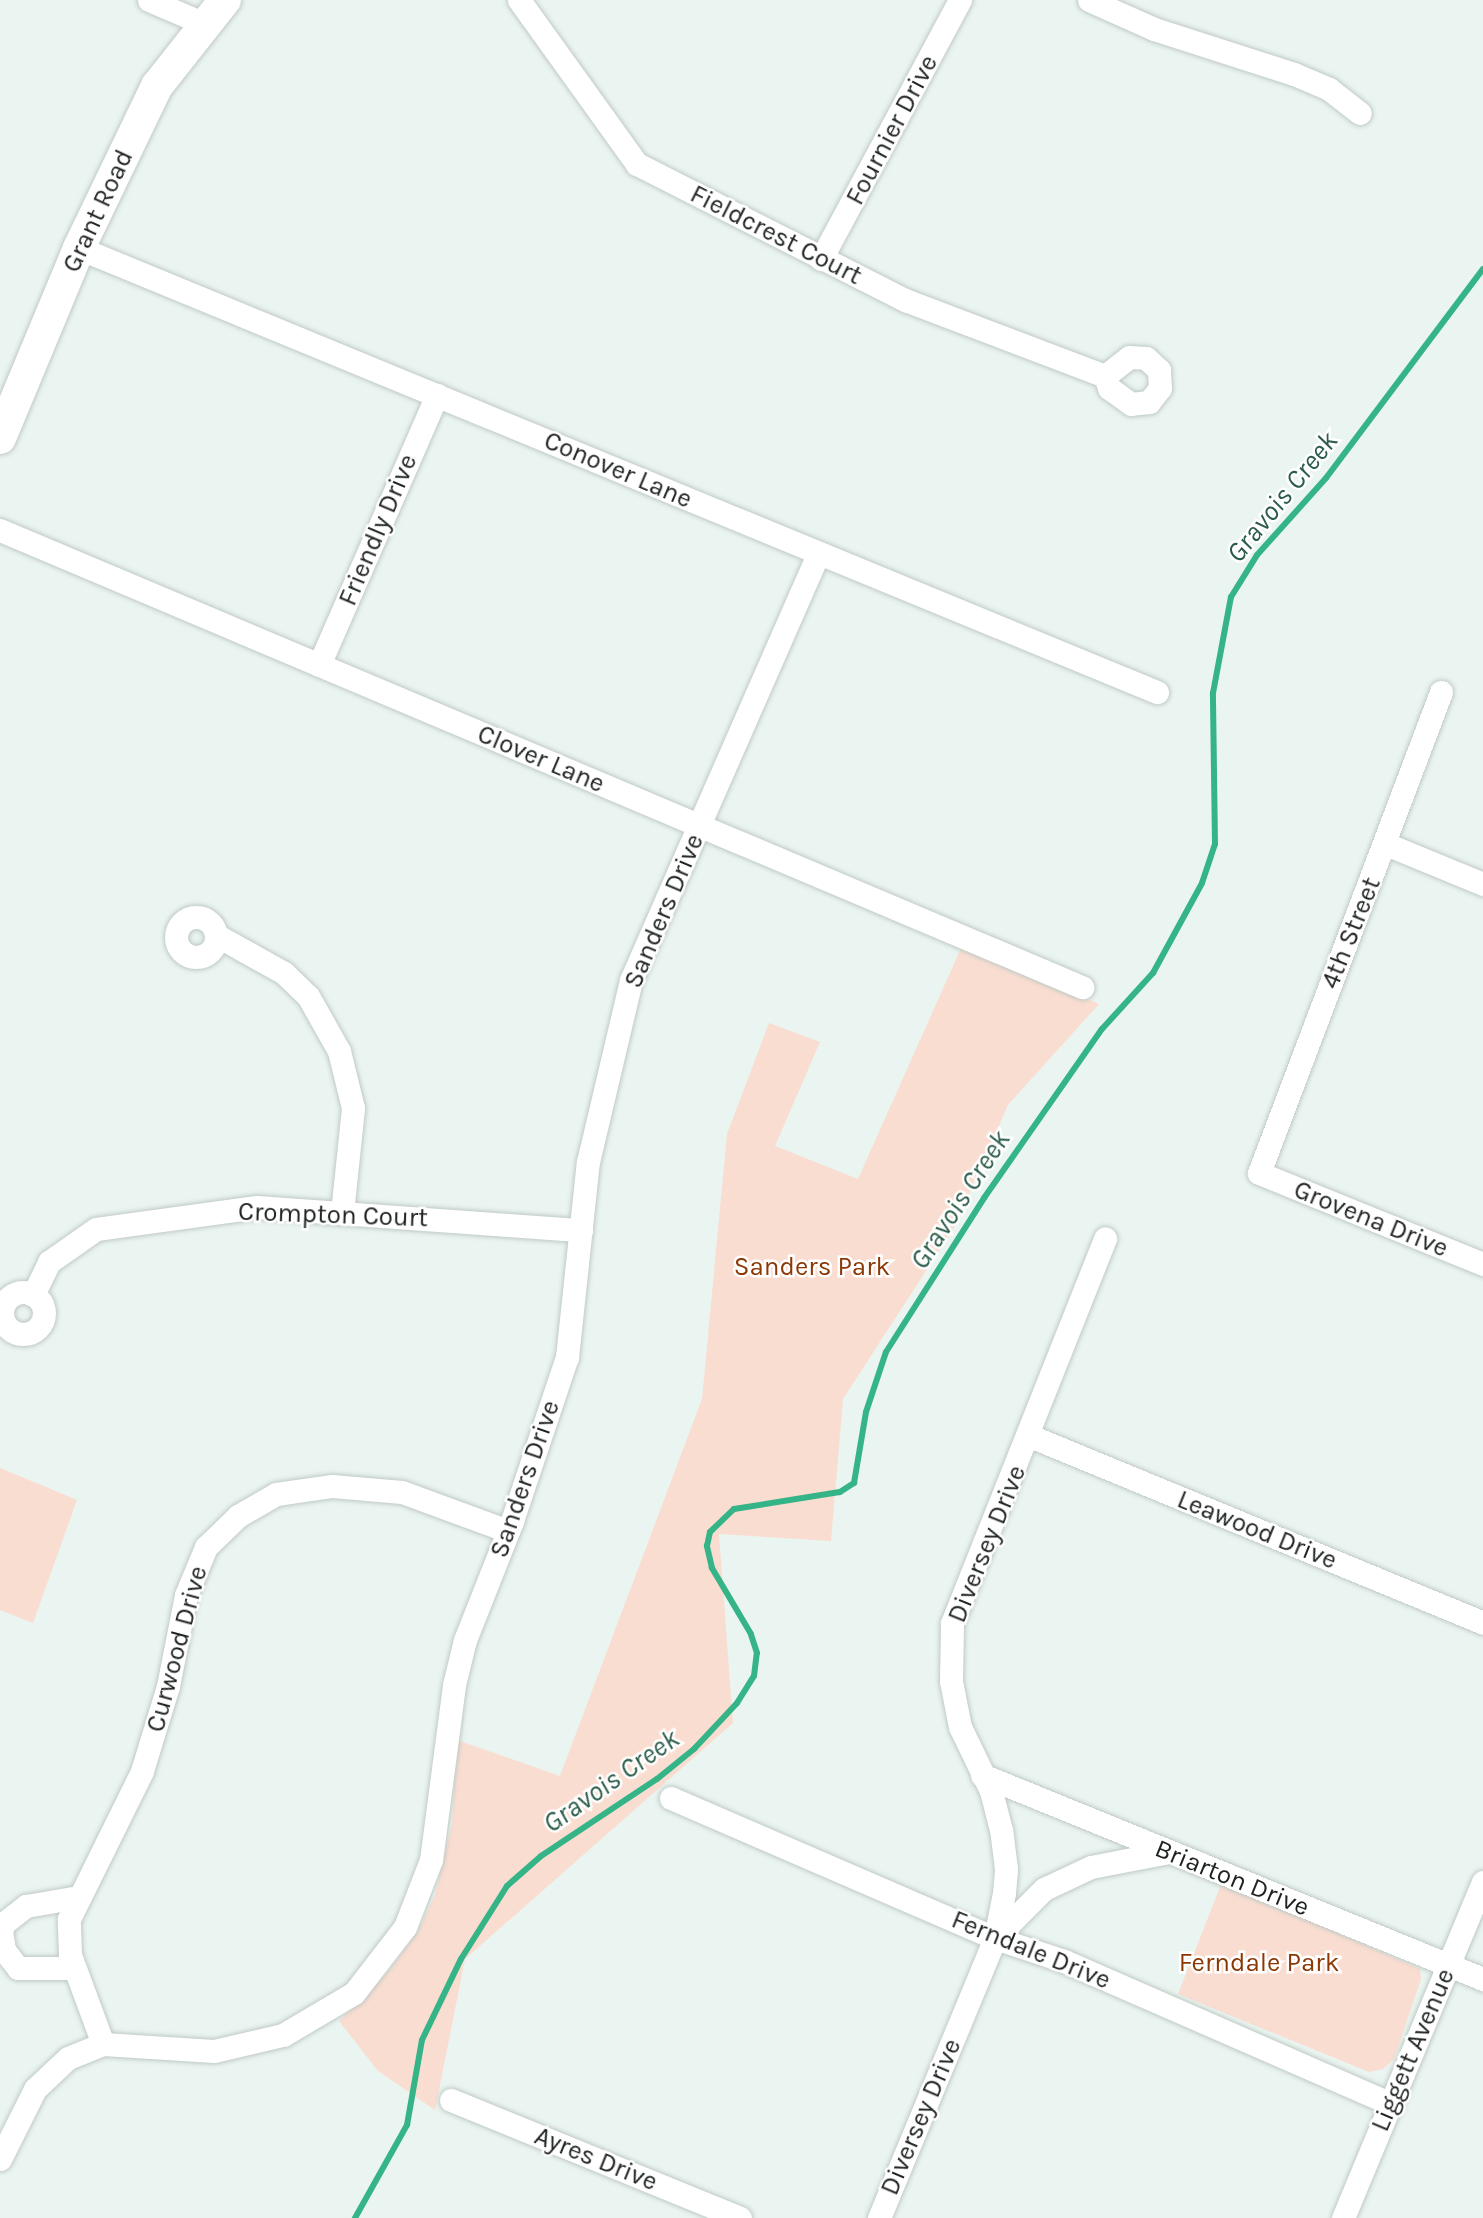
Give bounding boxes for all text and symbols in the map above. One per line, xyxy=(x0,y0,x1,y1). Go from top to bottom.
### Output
street label: Fournier Drive xyxy=(839,50,945,210)
street label: Grant Road xyxy=(56,145,140,277)
street label: Fieldcrest Court xyxy=(685,178,867,292)
street label: Conover Lane xyxy=(539,425,697,515)
water label: Gravois Creek xyxy=(1219,425,1345,569)
street label: Friendly Drive xyxy=(332,450,424,610)
street label: Clover Lane xyxy=(473,718,609,800)
street label: Sanders Drive xyxy=(618,829,710,993)
street label: 4th Street xyxy=(1315,873,1387,993)
water label: Gravois Creek xyxy=(903,1124,1017,1276)
street label: Grovena Drive xyxy=(1289,1174,1453,1264)
street label: Crompton Court xyxy=(238,1196,428,1234)
park label: Sanders Park xyxy=(734,1251,890,1283)
street label: Sanders Drive xyxy=(483,1396,567,1562)
street label: Diversey Drive xyxy=(941,1461,1033,1627)
street label: Leawood Drive xyxy=(1173,1484,1341,1576)
street label: Curwood Drive xyxy=(140,1563,214,1735)
water label: Gravois Creek xyxy=(537,1722,685,1840)
street label: Briarton Drive xyxy=(1150,1833,1314,1923)
street label: Ferndale Drive xyxy=(947,1904,1115,1996)
park label: Ferndale Park xyxy=(1179,1947,1339,1979)
street label: Liggett Avenue xyxy=(1365,1964,1461,2136)
street label: Diversey Drive xyxy=(874,2034,968,2200)
street label: Ayres Drive xyxy=(530,2120,662,2198)

